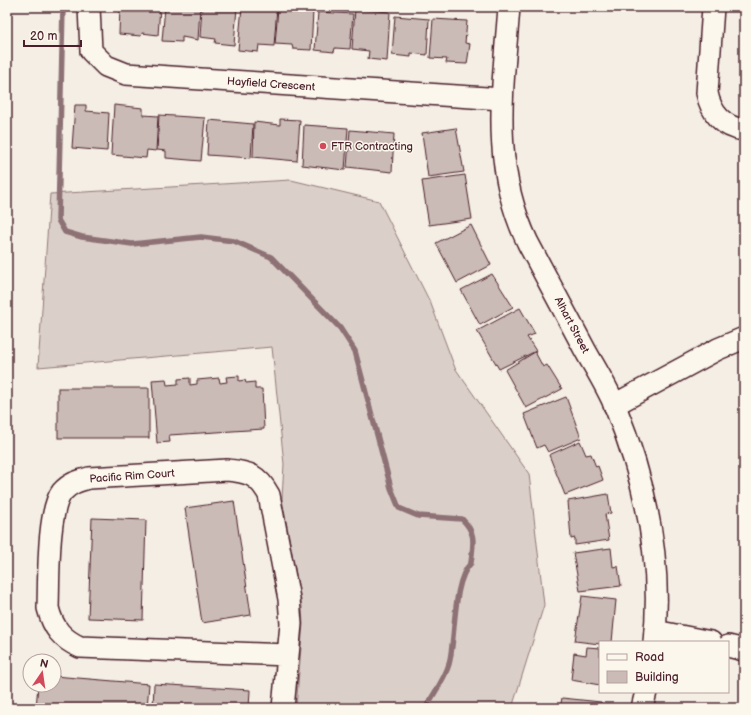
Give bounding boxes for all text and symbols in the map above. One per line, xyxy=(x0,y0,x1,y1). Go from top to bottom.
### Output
scale bar xyxy=(24,22,81,48)
text: 20 m xyxy=(30,29,57,44)
street label: Hayfield Crescent xyxy=(227,74,316,94)
place label: FTR Contracting xyxy=(331,140,413,153)
marker: FTR Contracting xyxy=(318,141,328,151)
street label: Alhart Street xyxy=(552,295,593,356)
street label: Pacific Rim Court xyxy=(89,466,176,485)
legend xyxy=(599,641,729,693)
text: Road xyxy=(635,650,664,665)
north arrow xyxy=(22,653,62,693)
text: N xyxy=(39,656,50,671)
text: Building xyxy=(635,670,679,685)

